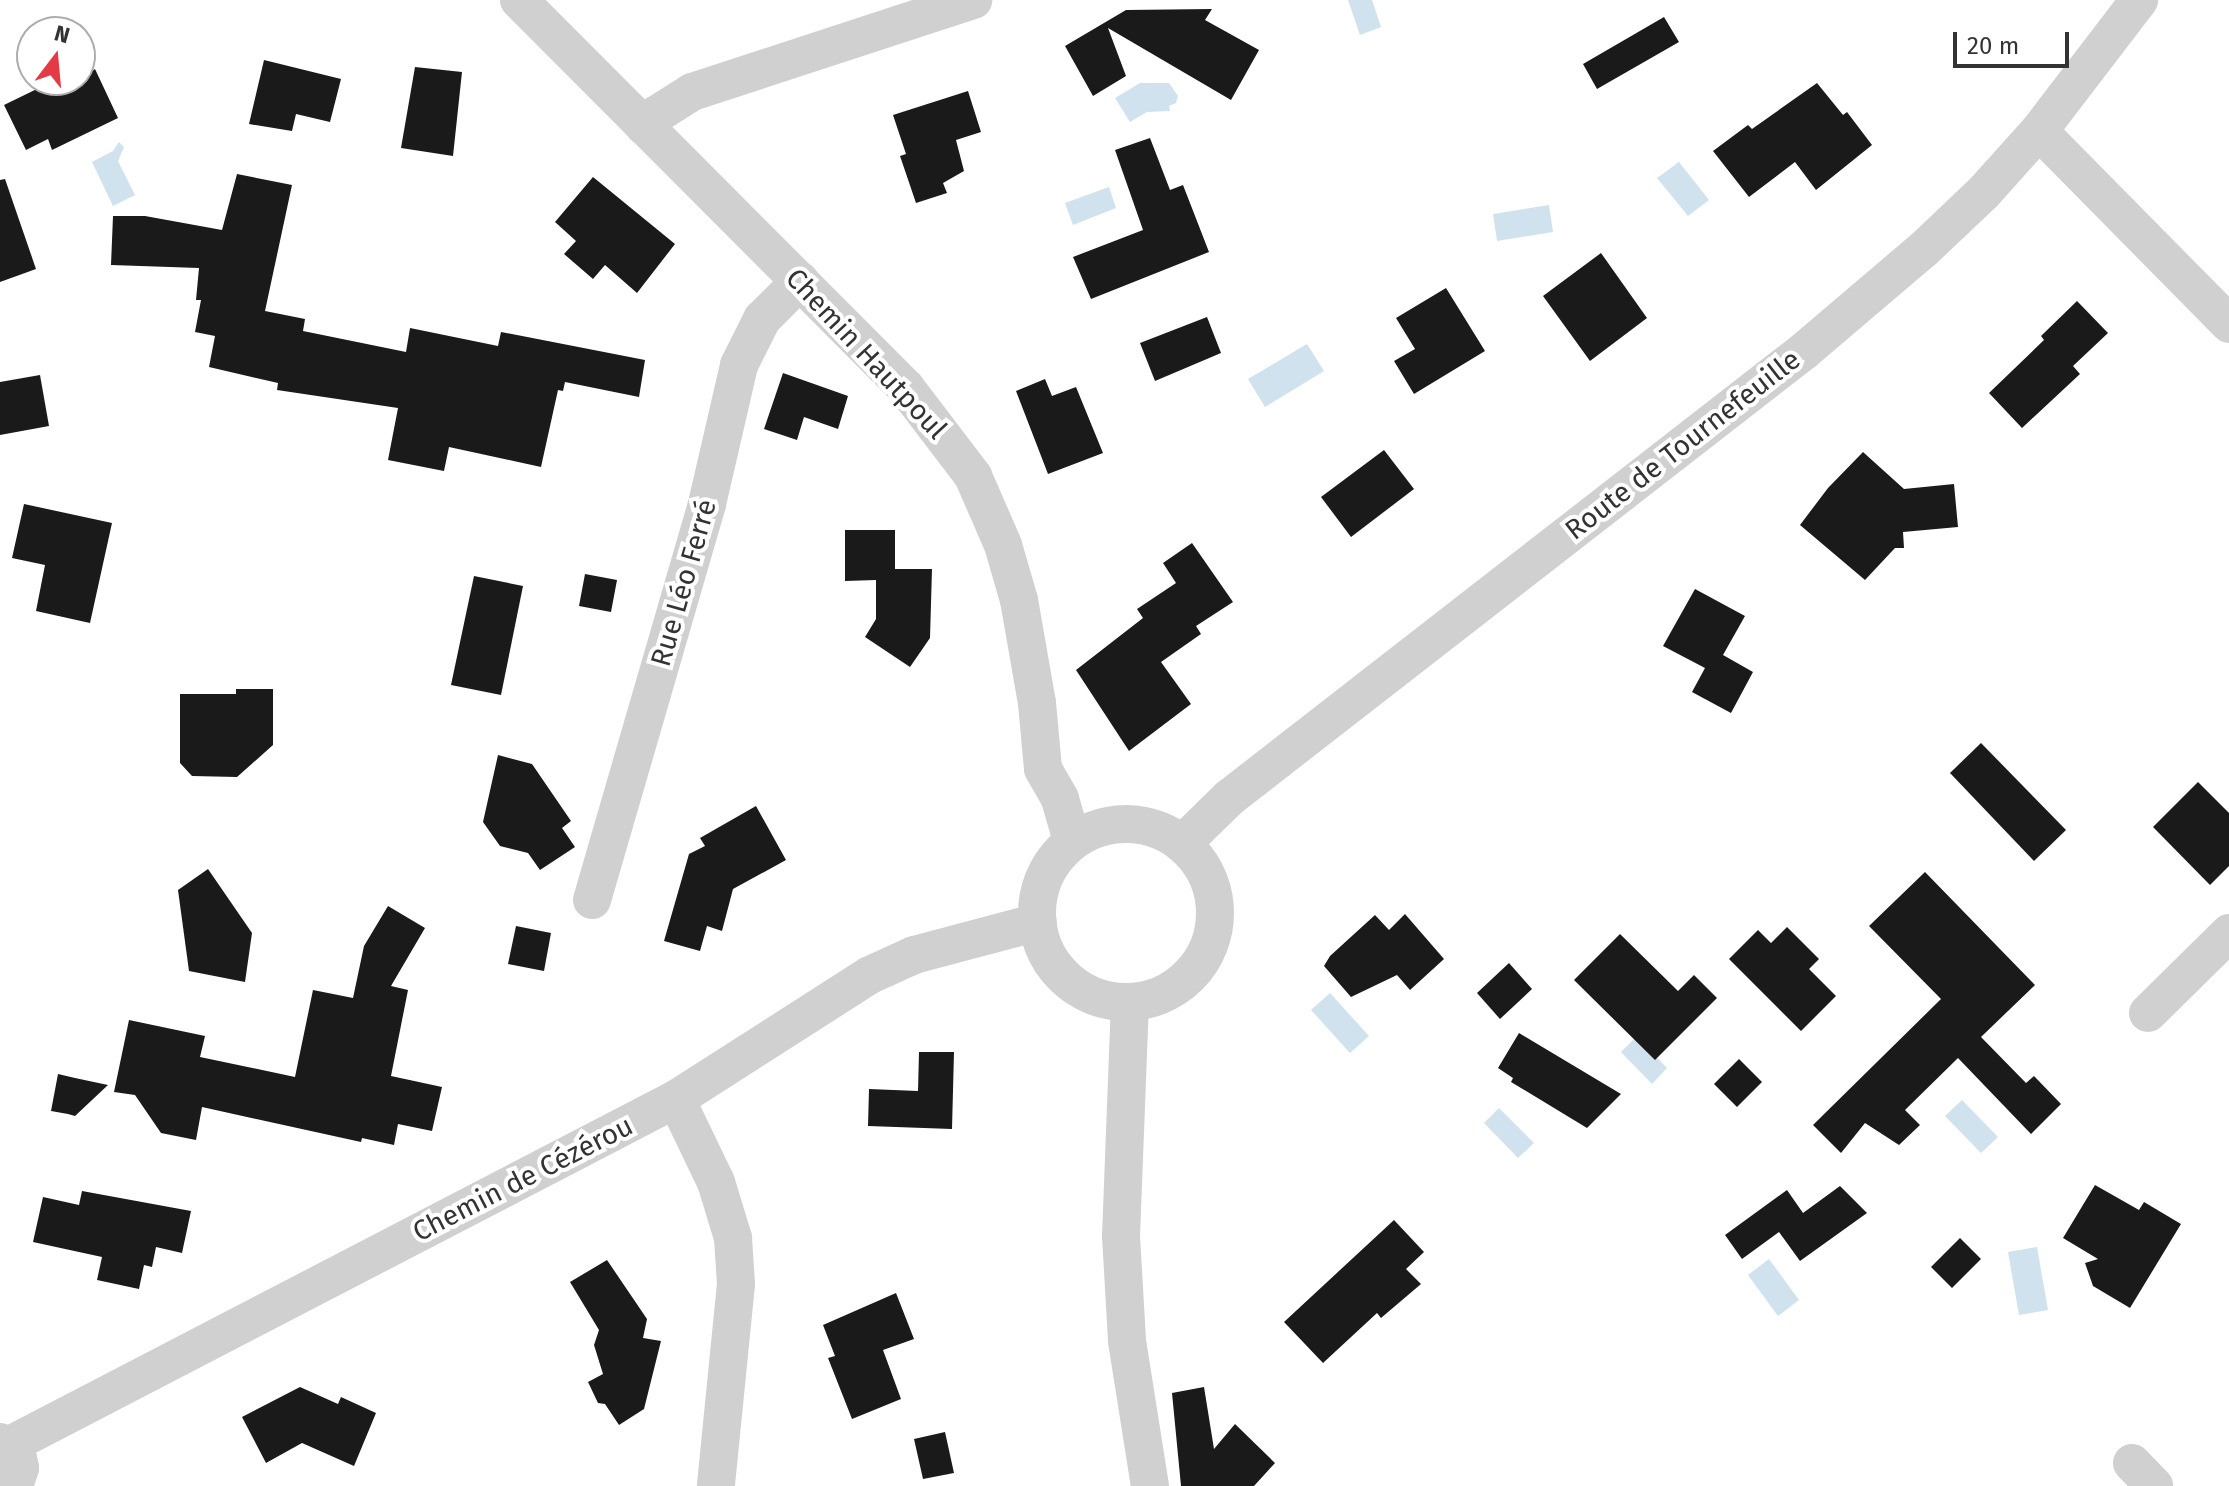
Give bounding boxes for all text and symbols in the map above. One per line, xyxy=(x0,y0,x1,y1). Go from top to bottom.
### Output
north arrow xyxy=(16,16,96,96)
scale bar xyxy=(1957,16,2073,66)
text: N xyxy=(51,19,73,49)
text: 20 m xyxy=(1967,32,2019,60)
street label: Chemin Hautpoul xyxy=(778,262,954,446)
street label: Route de Tournefeuille xyxy=(1559,343,1807,547)
street label: Rue Léo Ferré xyxy=(644,496,724,670)
street label: Chemin de Cézérou xyxy=(407,1109,639,1249)

